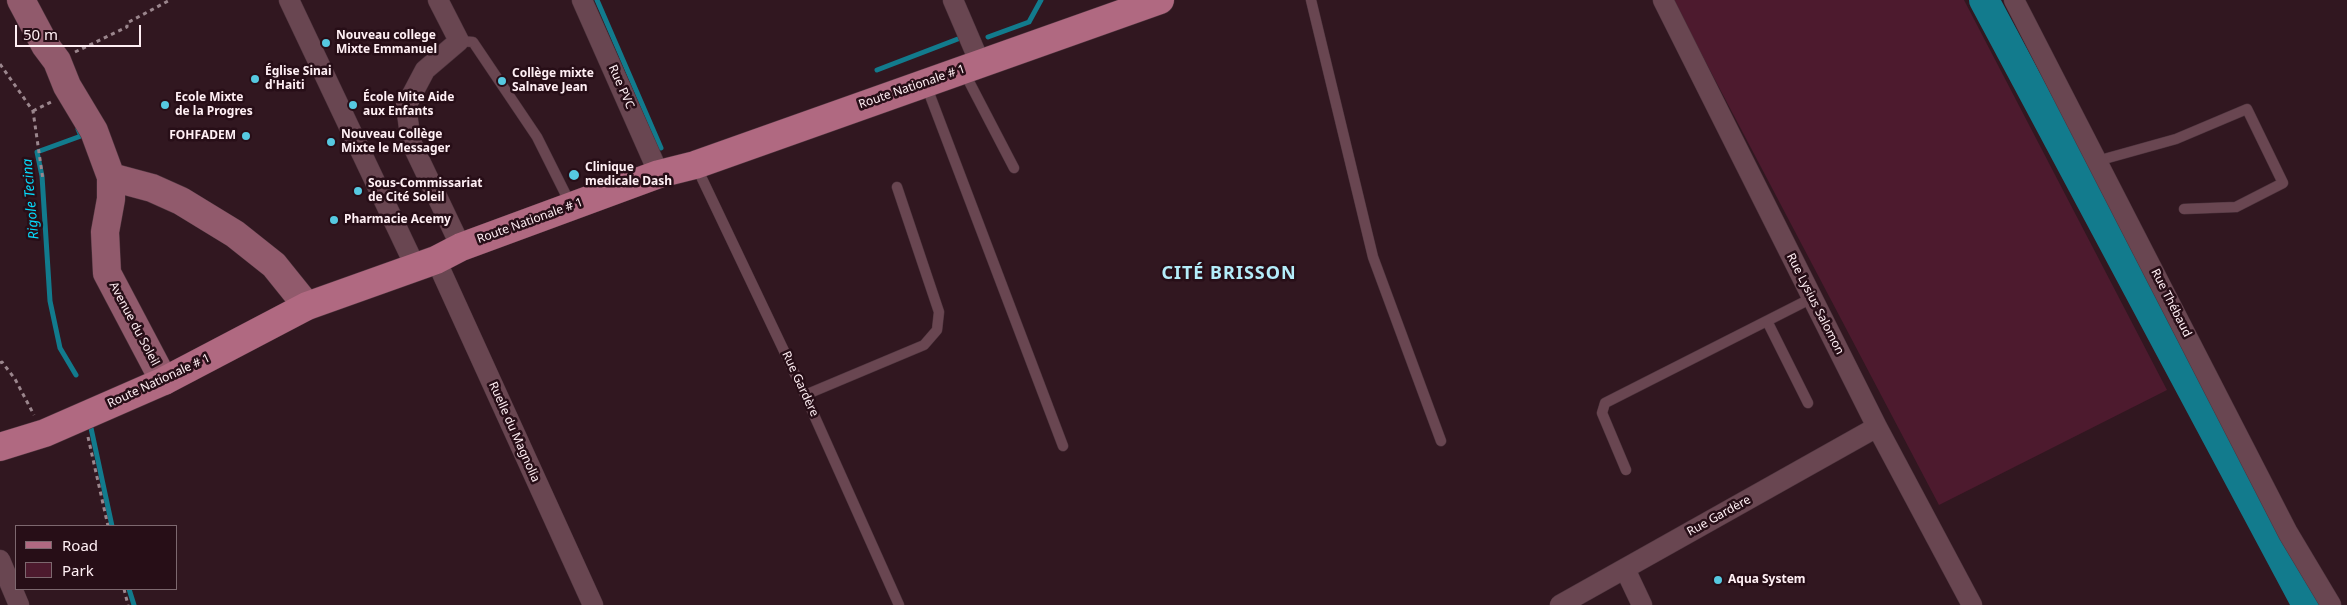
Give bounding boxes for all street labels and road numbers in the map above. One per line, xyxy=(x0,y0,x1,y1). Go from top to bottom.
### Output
street label: Route Nationale # 1 xyxy=(857,62,967,112)
street label: Rue PVC xyxy=(605,63,637,111)
street label: Route Nationale # 1 xyxy=(475,195,585,247)
street label: Rue Lysius Salomon xyxy=(1783,251,1847,357)
street label: Rue Thébaud xyxy=(2148,267,2194,339)
street label: Avenue du Soleil xyxy=(106,280,162,368)
street label: Rue Gardère xyxy=(779,349,821,419)
street label: Route Nationale # 1 xyxy=(105,351,213,411)
street label: Ruelle du Magnolia xyxy=(485,380,543,484)
street label: Rue Gardère xyxy=(1685,493,1753,539)

